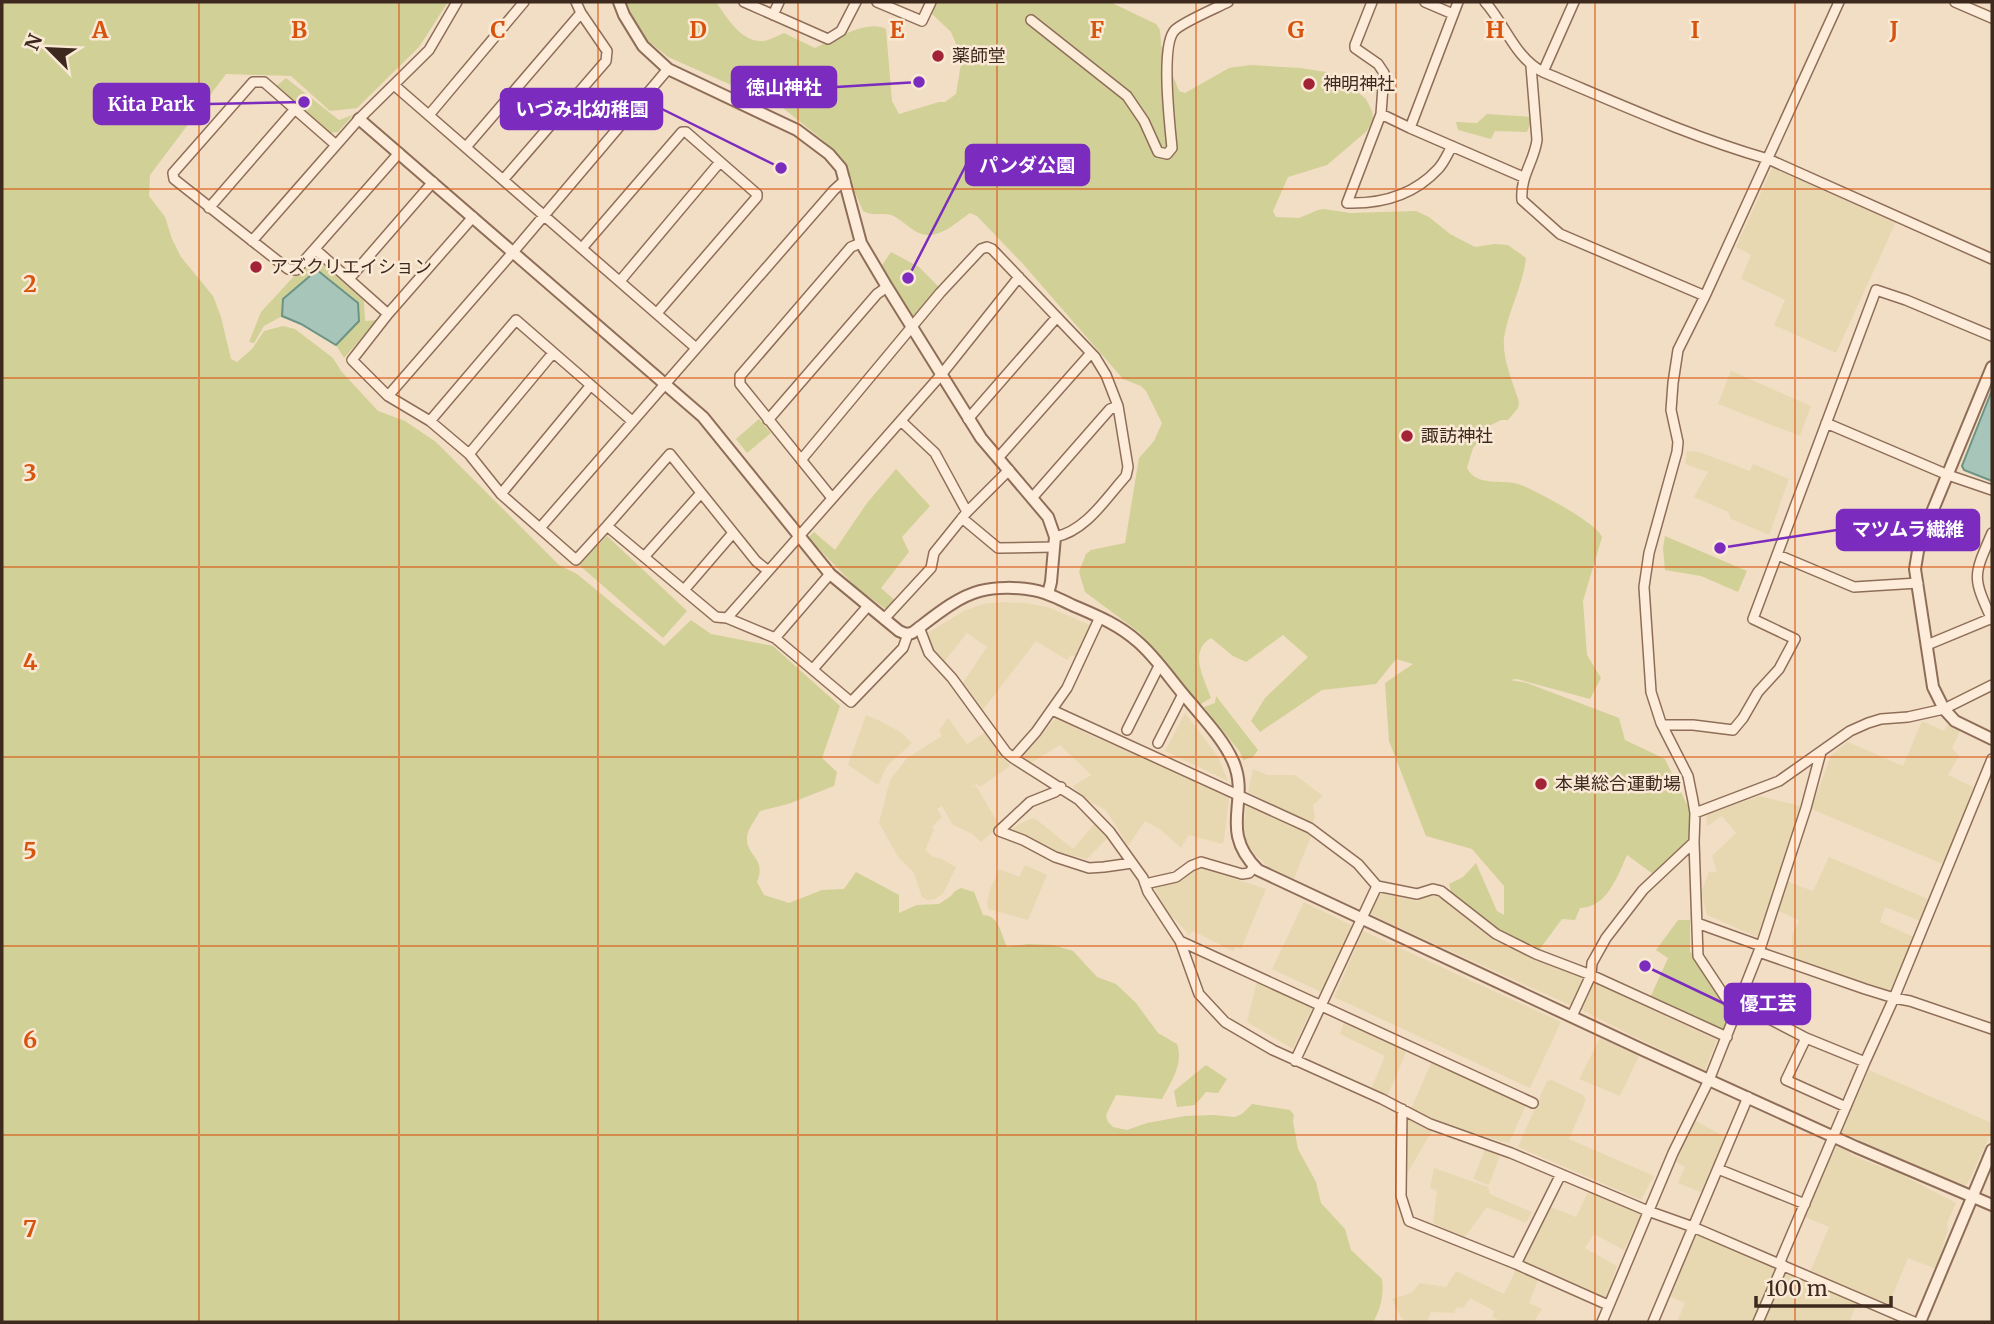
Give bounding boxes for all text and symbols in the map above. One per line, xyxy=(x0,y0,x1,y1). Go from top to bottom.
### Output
north arrow xyxy=(14,14,84,84)
text: A xyxy=(91,15,109,44)
text: B xyxy=(291,15,307,44)
text: C xyxy=(490,15,506,44)
text: D xyxy=(689,15,707,44)
text: E xyxy=(889,15,905,44)
text: F xyxy=(1090,15,1104,44)
text: G xyxy=(1288,15,1305,44)
text: H xyxy=(1486,15,1505,44)
text: I xyxy=(1690,15,1700,44)
text: J xyxy=(1888,15,1899,44)
text: N xyxy=(19,30,47,54)
place label: 薬師堂 xyxy=(952,44,1006,67)
marker: 薬師堂 xyxy=(930,48,946,64)
callout: 徳山神社 xyxy=(732,67,836,107)
place label: 神明神社 xyxy=(1323,72,1395,95)
text: 徳山神社 xyxy=(746,75,822,99)
marker: 神明神社 xyxy=(1301,76,1317,92)
callout: Kita Park xyxy=(94,84,209,124)
callout: いづみ北幼稚園 xyxy=(501,89,662,129)
text: Kita Park xyxy=(108,92,195,116)
text: いづみ北幼稚園 xyxy=(515,97,649,121)
callout: パンダ公園 xyxy=(966,145,1089,185)
text: パンダ公園 xyxy=(979,153,1075,177)
place label: アズクリエイション xyxy=(270,255,432,278)
marker: アズクリエイション xyxy=(248,259,264,275)
text: 2 xyxy=(23,269,37,298)
place label: 諏訪神社 xyxy=(1421,424,1493,447)
marker: 諏訪神社 xyxy=(1399,428,1415,444)
text: 3 xyxy=(23,458,37,487)
callout: マツムラ繊維 xyxy=(1837,510,1979,550)
text: マツムラ繊維 xyxy=(1852,517,1964,541)
text: 4 xyxy=(23,647,38,676)
place label: 本巣総合運動場 xyxy=(1555,772,1681,795)
marker: 本巣総合運動場 xyxy=(1533,776,1549,792)
text: 5 xyxy=(23,836,37,865)
callout: 優工芸 xyxy=(1725,984,1810,1024)
text: 優工芸 xyxy=(1739,991,1797,1015)
text: 6 xyxy=(23,1025,37,1054)
text: 7 xyxy=(23,1214,37,1243)
scale bar xyxy=(1756,1264,1891,1308)
text: 100 m xyxy=(1766,1275,1828,1302)

